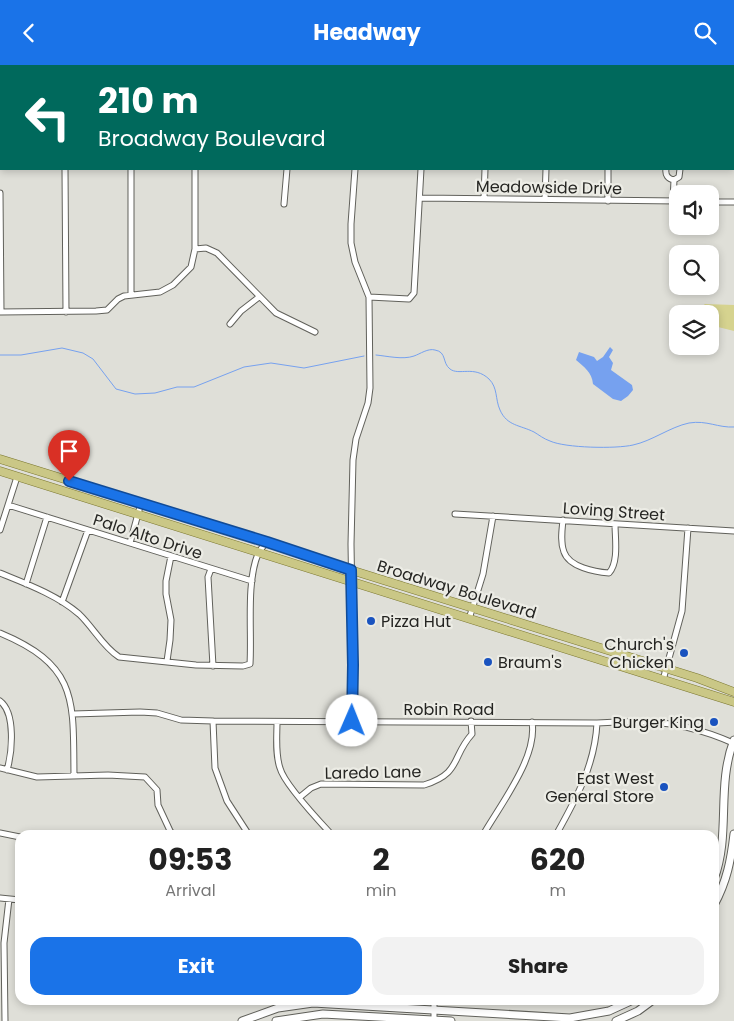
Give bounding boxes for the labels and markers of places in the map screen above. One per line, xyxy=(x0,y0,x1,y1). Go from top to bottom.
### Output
pin xyxy=(48,430,90,481)
place label: Pizza Hut xyxy=(381,610,451,633)
marker: Pizza Hut xyxy=(365,615,377,627)
place label: Church's Chicken xyxy=(604,633,674,674)
marker: Church's Chicken xyxy=(678,647,690,659)
place label: Braum's xyxy=(498,651,562,674)
marker: Braum's xyxy=(482,656,494,668)
place label: Burger King xyxy=(612,711,704,734)
marker: Burger King xyxy=(708,716,720,728)
place label: East West General Store xyxy=(545,767,654,808)
marker: East West General Store xyxy=(658,781,670,793)

